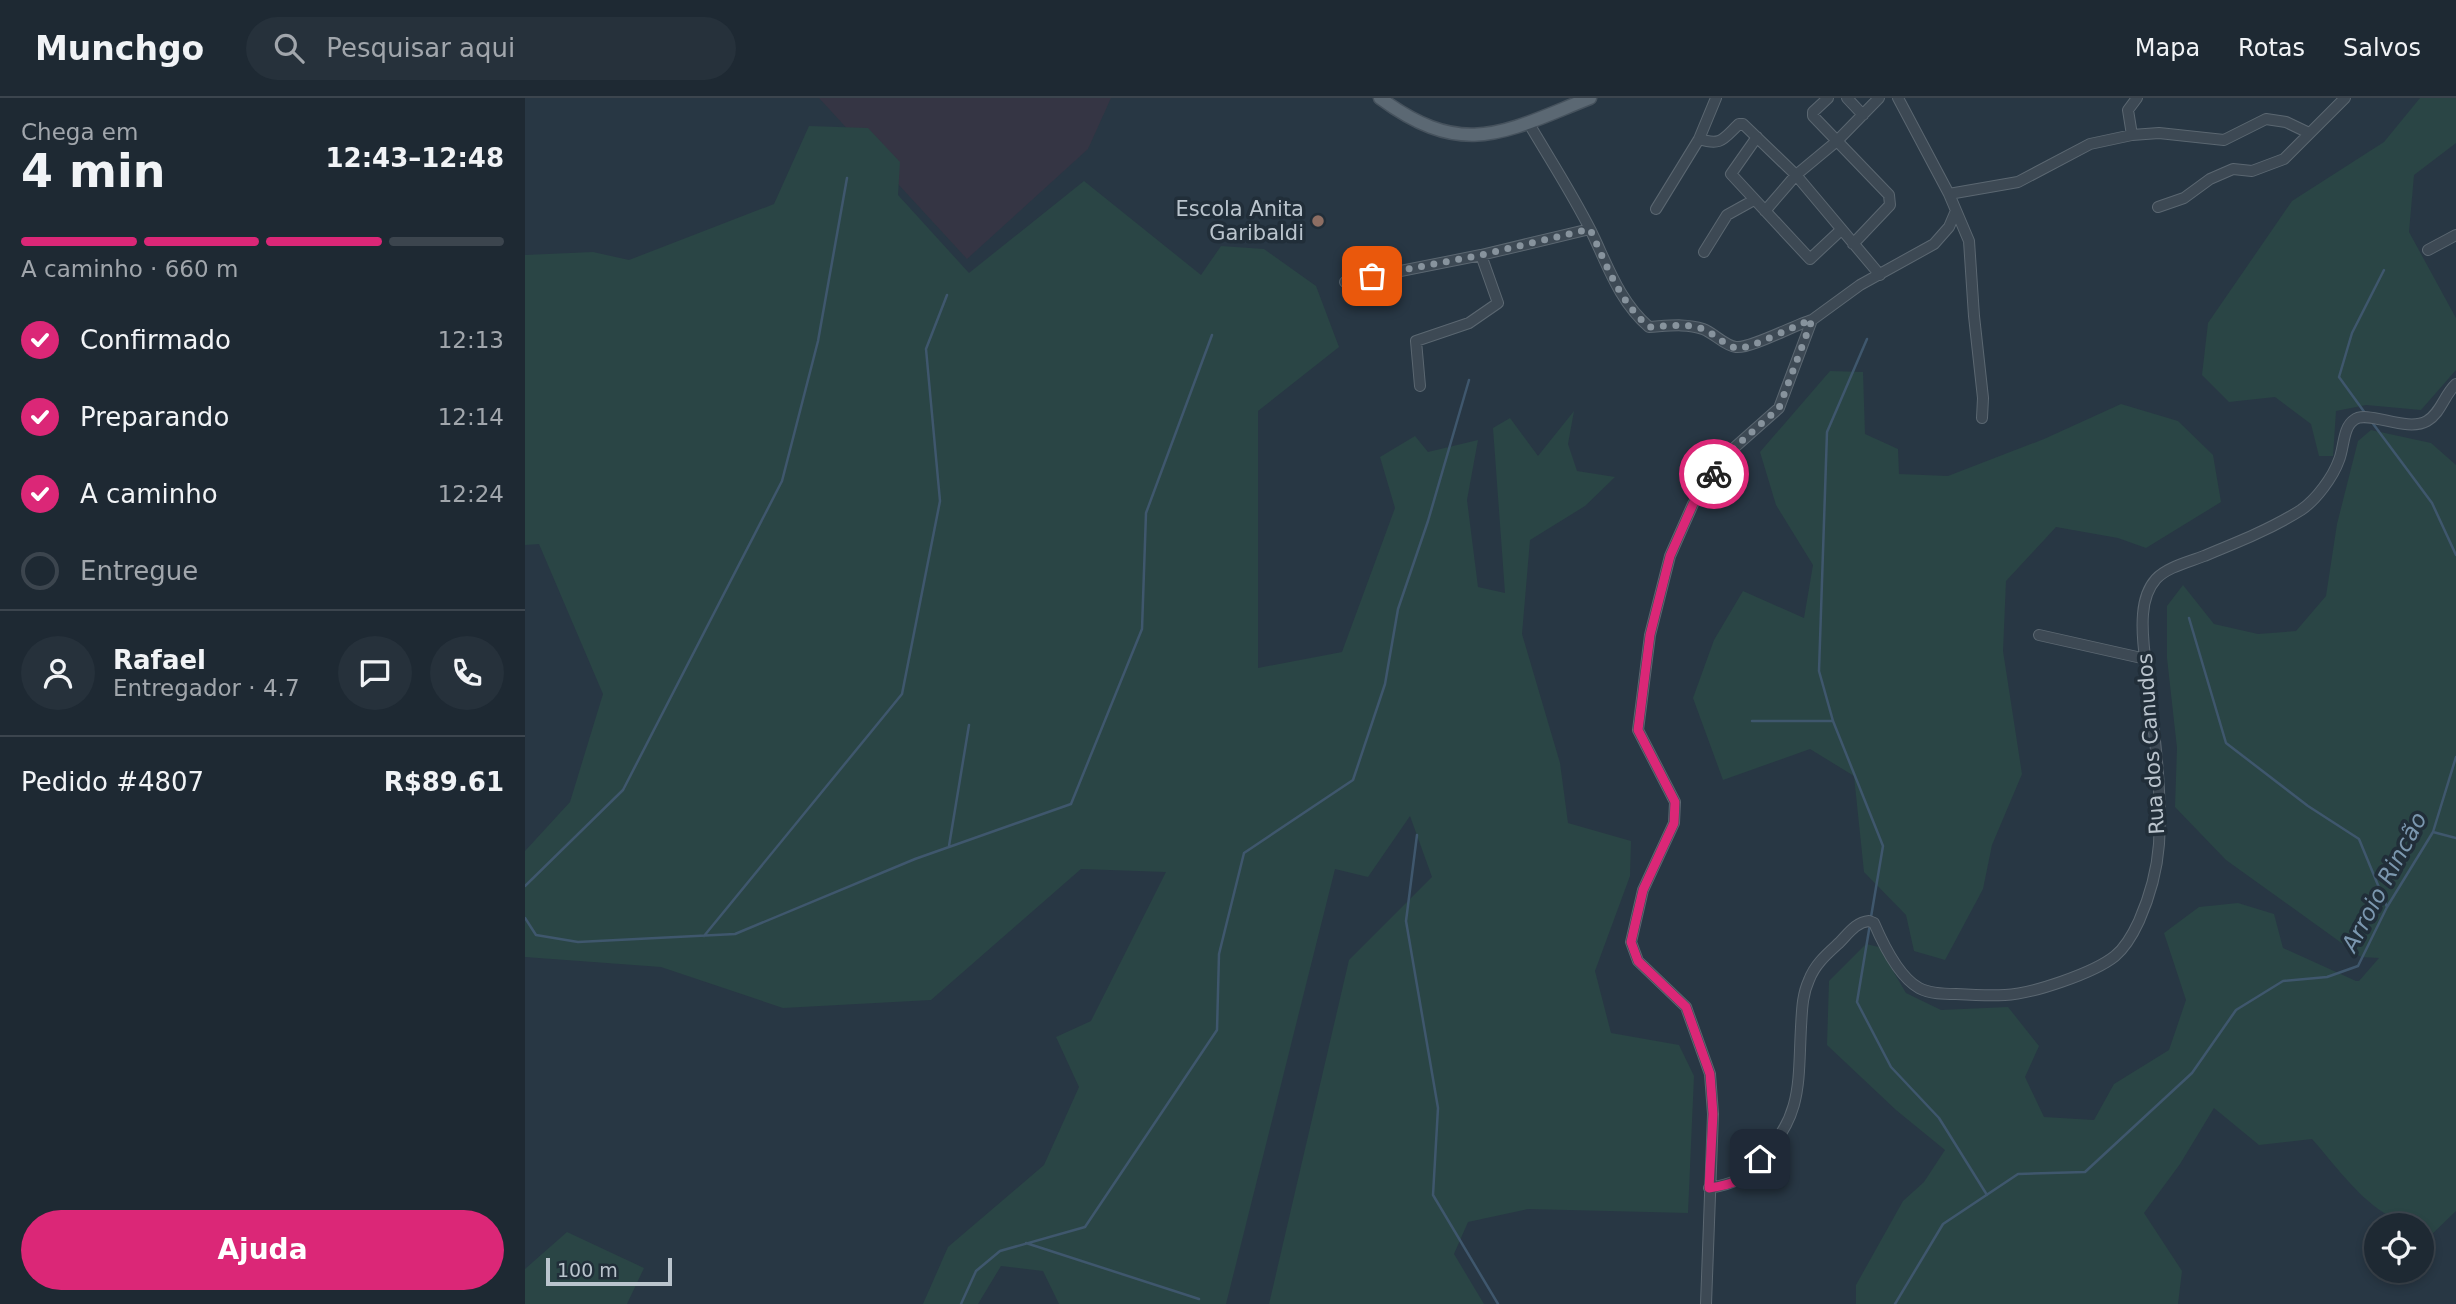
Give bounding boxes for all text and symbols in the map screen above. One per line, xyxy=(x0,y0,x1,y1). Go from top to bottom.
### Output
search box xyxy=(246,17,736,80)
text: Munchgo xyxy=(35,29,204,68)
icon: search xyxy=(270,29,308,67)
text: Pesquisar aqui xyxy=(326,33,515,63)
text: Mapa xyxy=(2135,34,2200,62)
text: Rotas xyxy=(2238,34,2305,62)
text: Salvos xyxy=(2343,34,2421,62)
text: Chega em xyxy=(21,119,138,145)
text: 12:43–12:48 xyxy=(325,143,504,173)
text: 4 min xyxy=(21,144,165,198)
place label: Escola Anita Garibaldi xyxy=(1175,197,1304,245)
marker: Escola Anita Garibaldi xyxy=(1310,213,1326,229)
pin xyxy=(1342,246,1402,306)
text: A caminho · 660 m xyxy=(21,256,238,282)
icon: bag xyxy=(1353,257,1391,295)
icon: check xyxy=(21,321,59,359)
text: Confirmado xyxy=(80,325,231,355)
text: 12:13 xyxy=(438,327,504,353)
icon: check xyxy=(21,398,59,436)
text: Preparando xyxy=(80,402,229,432)
text: 12:14 xyxy=(438,404,504,430)
courier xyxy=(1679,439,1749,509)
icon: bike xyxy=(1695,455,1733,493)
icon: check xyxy=(21,475,59,513)
text: A caminho xyxy=(80,479,218,509)
text: 12:24 xyxy=(438,481,504,507)
text: Entregue xyxy=(80,556,198,586)
button: person xyxy=(21,636,95,710)
button: chat xyxy=(338,636,412,710)
button: phone xyxy=(430,636,504,710)
text: Rafael xyxy=(113,645,206,675)
street label: Rua dos Canudos xyxy=(2133,653,2169,835)
text: Entregador · 4.7 xyxy=(113,675,300,701)
text: Pedido #4807 xyxy=(21,767,204,797)
text: R$89.61 xyxy=(384,767,504,797)
water label: Arroio Rincão xyxy=(2335,808,2432,958)
pin xyxy=(1730,1129,1790,1189)
icon: home xyxy=(1741,1140,1779,1178)
button: Ajuda xyxy=(21,1210,504,1290)
map controls xyxy=(2364,1213,2434,1283)
button: locate xyxy=(2364,1213,2434,1283)
scale bar xyxy=(546,1255,672,1287)
text: 100 m xyxy=(557,1259,618,1281)

